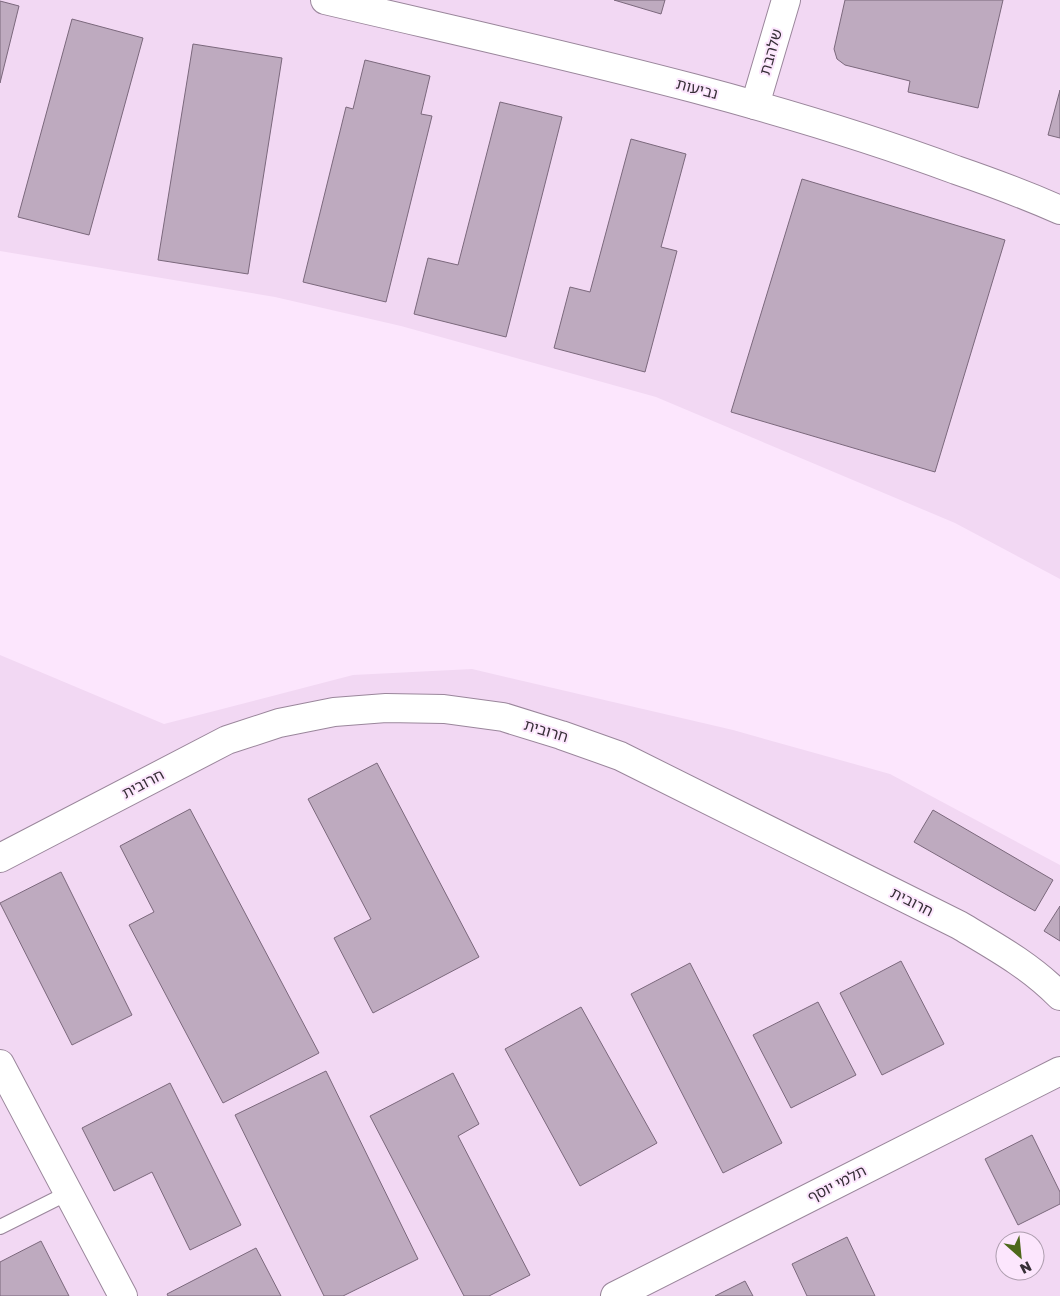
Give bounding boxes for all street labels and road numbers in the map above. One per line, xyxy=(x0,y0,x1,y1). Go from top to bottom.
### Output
street label: שלהבת xyxy=(755,27,785,77)
street label: נביעות xyxy=(674,74,720,102)
street label: חרובית xyxy=(522,715,571,745)
street label: חרובית xyxy=(118,765,167,802)
street label: חרובית xyxy=(888,883,937,919)
street label: תלמי יוסף xyxy=(804,1161,869,1206)

